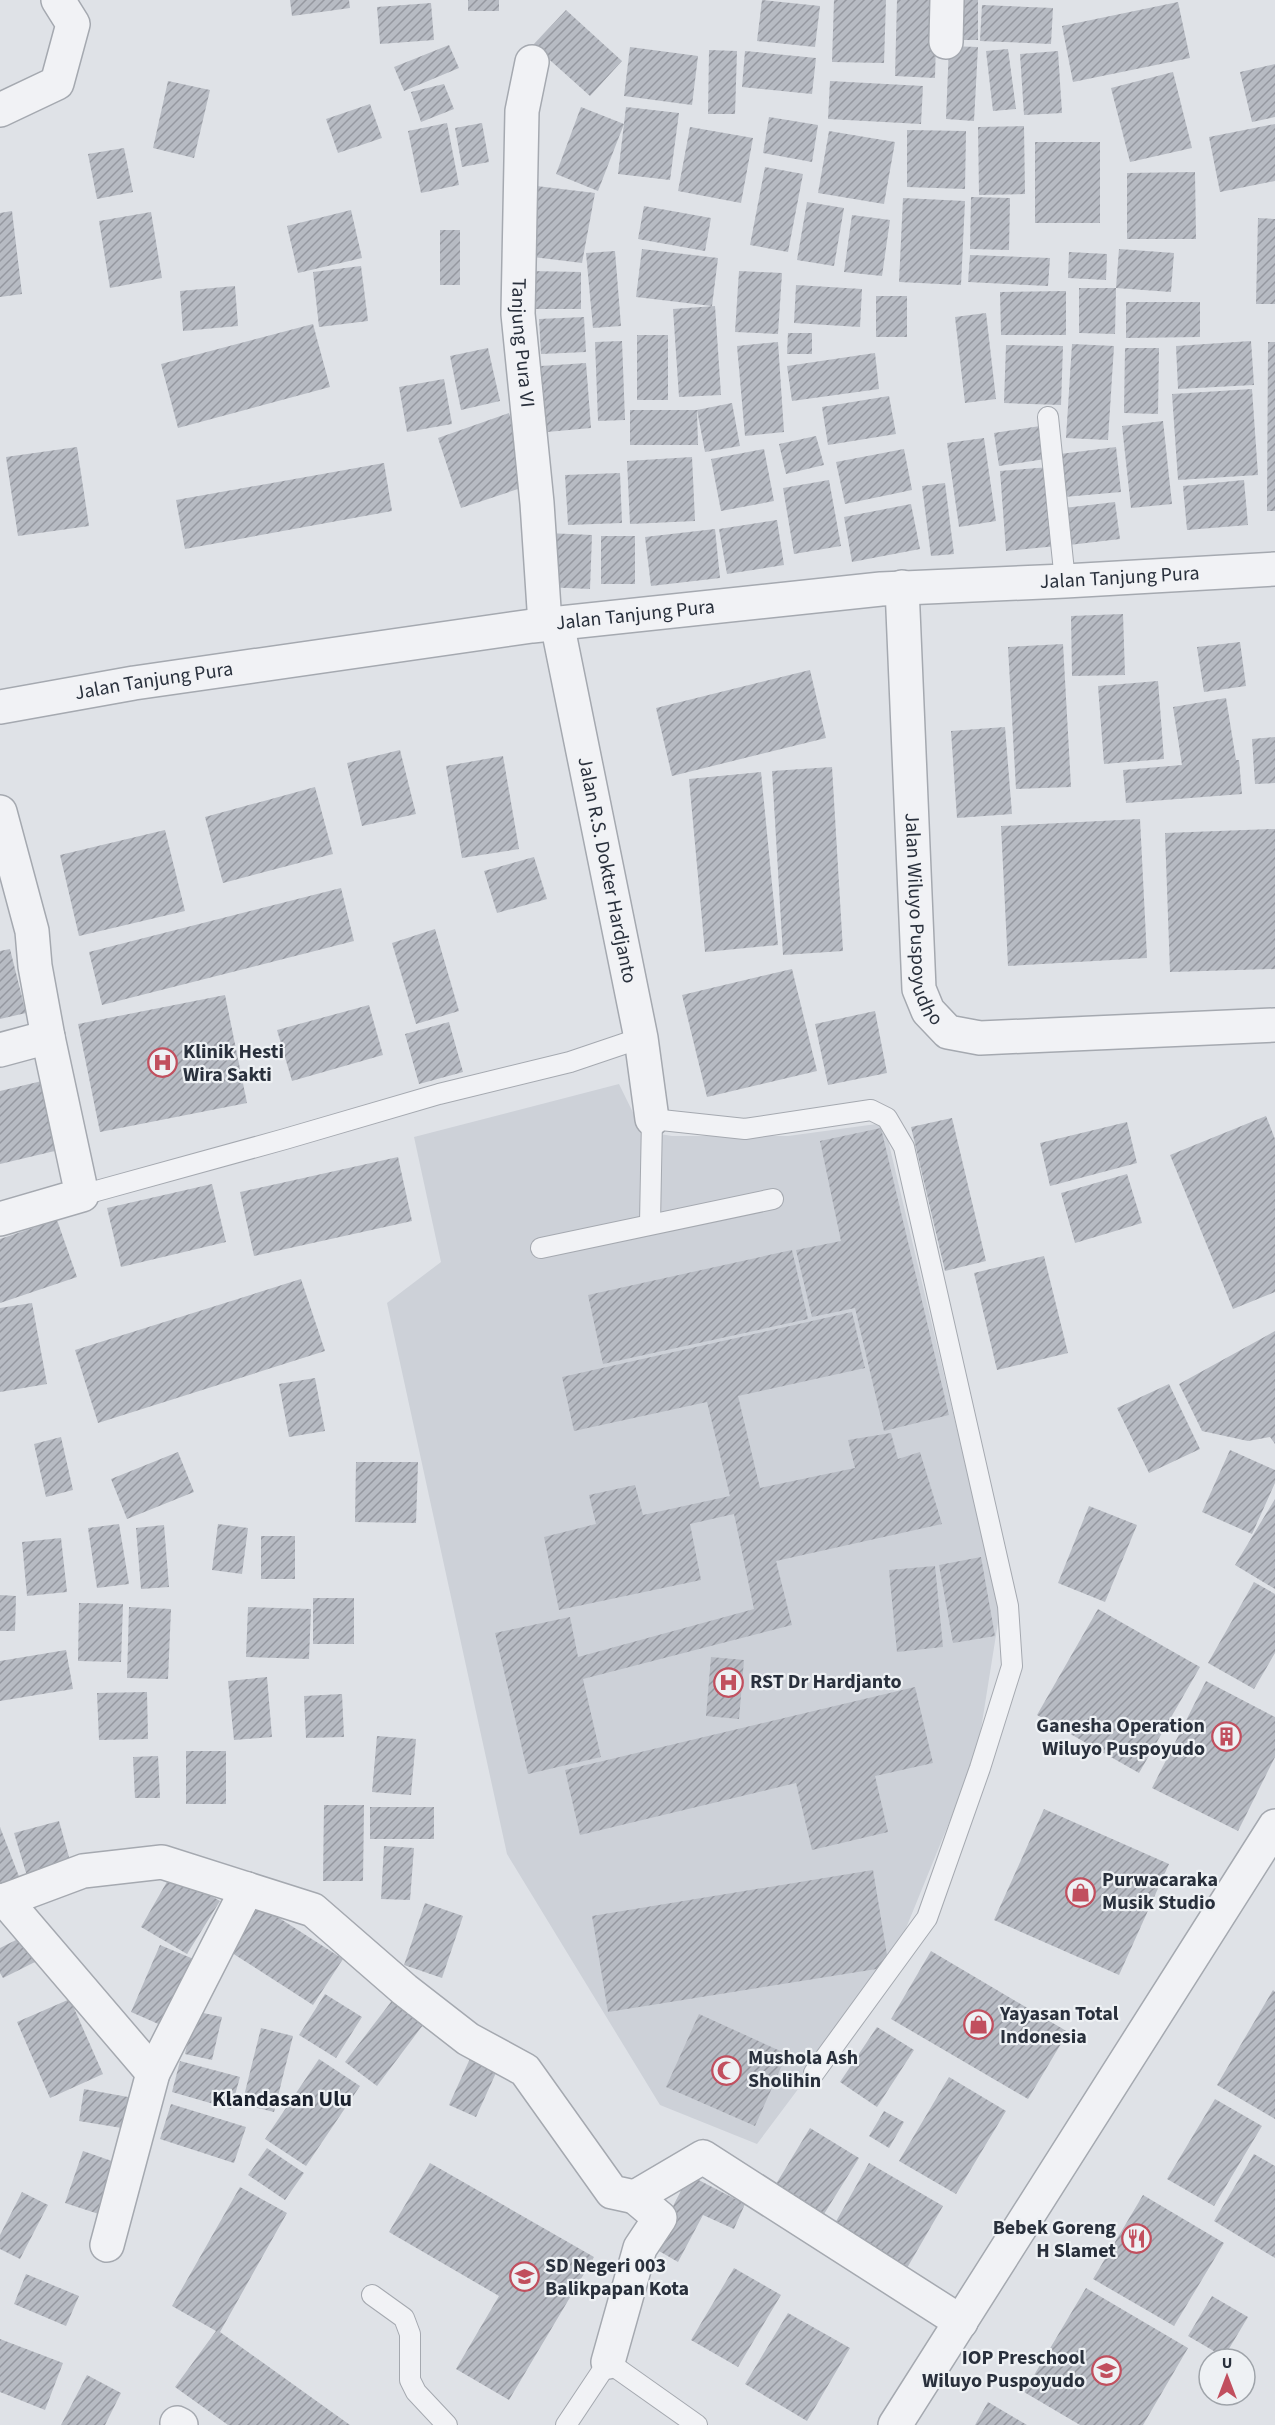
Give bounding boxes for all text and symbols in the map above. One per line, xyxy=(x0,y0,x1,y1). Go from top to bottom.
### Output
street label: Tanjung Pura VI xyxy=(504,278,541,409)
street label: Jalan Tanjung Pura xyxy=(1039,559,1200,596)
street label: Jalan Tanjung Pura xyxy=(554,593,716,637)
street label: Jalan Tanjung Pura xyxy=(72,655,235,707)
street label: Jalan R.S. Dokter Hardjanto xyxy=(570,754,644,986)
street label: Jalan Wiluyo Puspoyudho xyxy=(898,812,949,1032)
place label: Klinik Hesti Wira Sakti xyxy=(183,1038,284,1089)
hospital icon: Klinik Hesti Wira Sakti xyxy=(146,1047,178,1079)
hospital icon: RST Dr Hardjanto xyxy=(713,1666,745,1698)
place label: RST Dr Hardjanto xyxy=(750,1668,902,1696)
place label: Ganesha Operation Wiluyo Puspoyudo xyxy=(1036,1712,1205,1763)
building icon: Ganesha Operation Wiluyo Puspoyudo xyxy=(1210,1721,1242,1753)
place label: Purwacaraka Musik Studio xyxy=(1102,1866,1218,1917)
shop icon: Purwacaraka Musik Studio xyxy=(1065,1876,1097,1908)
place label: Yayasan Total Indonesia xyxy=(999,2000,1119,2051)
shop icon: Yayasan Total Indonesia xyxy=(963,2009,995,2041)
place label: Mushola Ash Sholihin xyxy=(748,2044,858,2095)
mosque icon: Mushola Ash Sholihin xyxy=(711,2054,743,2086)
district label: Klandasan Ulu xyxy=(212,2083,352,2115)
place label: Bebek Goreng H Slamet xyxy=(993,2214,1116,2265)
restaurant icon: Bebek Goreng H Slamet xyxy=(1121,2223,1153,2255)
place label: SD Negeri 003 Balikpapan Kota xyxy=(545,2252,689,2303)
school or university icon: SD Negeri 003 Balikpapan Kota xyxy=(508,2261,540,2293)
place label: IOP Preschool Wiluyo Puspoyudo xyxy=(922,2344,1085,2395)
north arrow xyxy=(1197,2347,1257,2407)
text: U xyxy=(1222,2352,1232,2374)
school or university icon: IOP Preschool Wiluyo Puspoyudo xyxy=(1090,2354,1122,2386)

